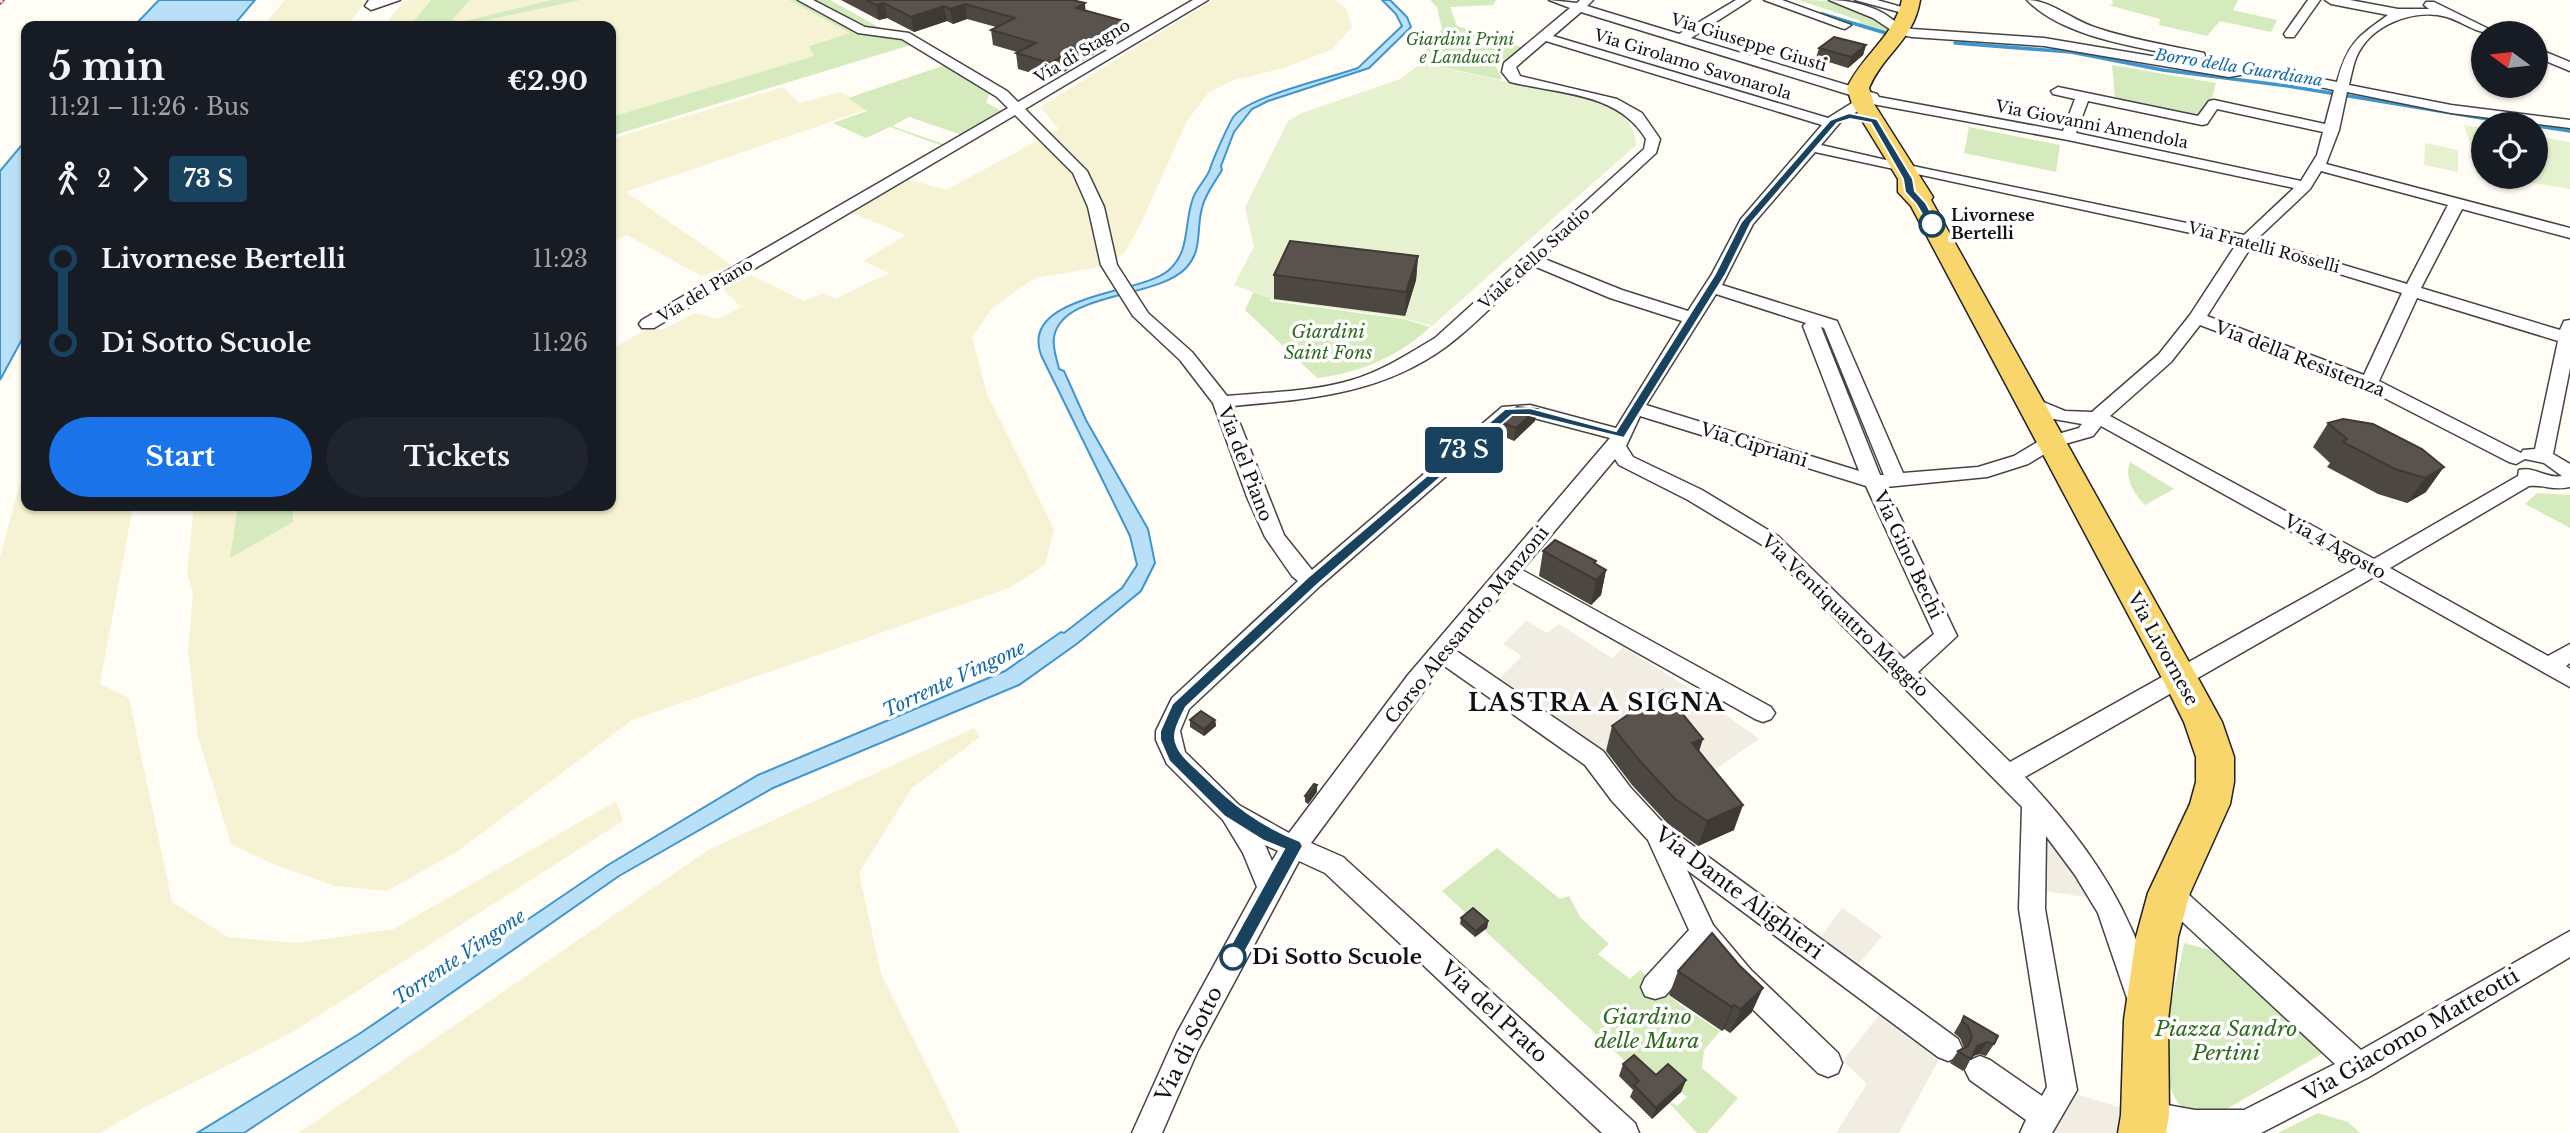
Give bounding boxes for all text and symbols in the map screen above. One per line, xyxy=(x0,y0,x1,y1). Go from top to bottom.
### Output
street label: Via Giuseppe Giusti xyxy=(1668,8,1830,75)
street label: Via di Stagno xyxy=(1030,15,1134,88)
north arrow xyxy=(2471,21,2548,98)
map controls xyxy=(2471,21,2548,189)
street label: Via Girolamo Savonarola xyxy=(1591,24,1794,104)
park label: Giardini Prini e Landucci xyxy=(1406,29,1515,67)
text: 5 min xyxy=(49,43,165,90)
water label: Borro della Guardiana xyxy=(2153,44,2324,90)
text: €2.90 xyxy=(507,65,588,97)
text: 11:21 – 11:26 · Bus xyxy=(49,93,250,121)
street label: Via Giovanni Amendola xyxy=(1993,95,2190,153)
button: locate xyxy=(2471,112,2548,189)
icon: walk xyxy=(49,160,87,198)
icon: forward xyxy=(121,160,159,198)
text: 73 S xyxy=(183,164,233,193)
text: 2 xyxy=(97,165,111,193)
street label: Viale dello Stadio xyxy=(1473,203,1594,314)
place label: Livornese Bertelli xyxy=(1951,205,2035,243)
marker: Livornese Bertelli xyxy=(1919,211,1945,237)
street label: Via Fratelli Rosselli xyxy=(2185,217,2343,277)
text: Livornese Bertelli xyxy=(101,243,346,275)
text: 11:23 xyxy=(533,245,588,273)
street label: Via del Piano xyxy=(653,254,756,327)
street label: Via della Resistenza xyxy=(2211,316,2388,402)
park label: Giardini Saint Fons xyxy=(1284,321,1372,364)
text: Di Sotto Scuole xyxy=(101,327,311,359)
text: 11:26 xyxy=(532,329,588,357)
street label: Via del Piano xyxy=(1213,403,1277,525)
button: Start xyxy=(49,417,312,497)
button: Tickets xyxy=(326,417,588,497)
street label: Via Cipriani xyxy=(1697,418,1810,472)
line badge: 73 S xyxy=(1415,427,1513,473)
text: 73 S xyxy=(1439,435,1489,464)
street label: Via Gino Bechi xyxy=(1868,487,1947,622)
street label: Via 4 Agosto xyxy=(2279,509,2390,584)
street label: Corso Alessandro Manzoni xyxy=(1380,522,1554,728)
street label: Via Ventiquattro Maggio xyxy=(1756,529,1933,702)
street label: Via Livornese xyxy=(2122,588,2203,710)
water label: Torrente Vingone xyxy=(879,636,1029,722)
district label: LASTRA A SIGNA xyxy=(1468,688,1726,717)
street label: Via Dante Alighieri xyxy=(1649,821,1828,965)
water label: Torrente Vingone xyxy=(388,904,530,1010)
marker: Di Sotto Scuole xyxy=(1220,944,1246,970)
place label: Di Sotto Scuole xyxy=(1252,944,1422,970)
street label: Via del Prato xyxy=(1434,955,1553,1068)
street label: Via Giacomo Matteotti xyxy=(2298,963,2523,1108)
street label: Via di Sotto xyxy=(1149,982,1228,1107)
park label: Giardino delle Mura xyxy=(1594,1004,1700,1054)
park label: Piazza Sandro Pertini xyxy=(2154,1016,2297,1066)

